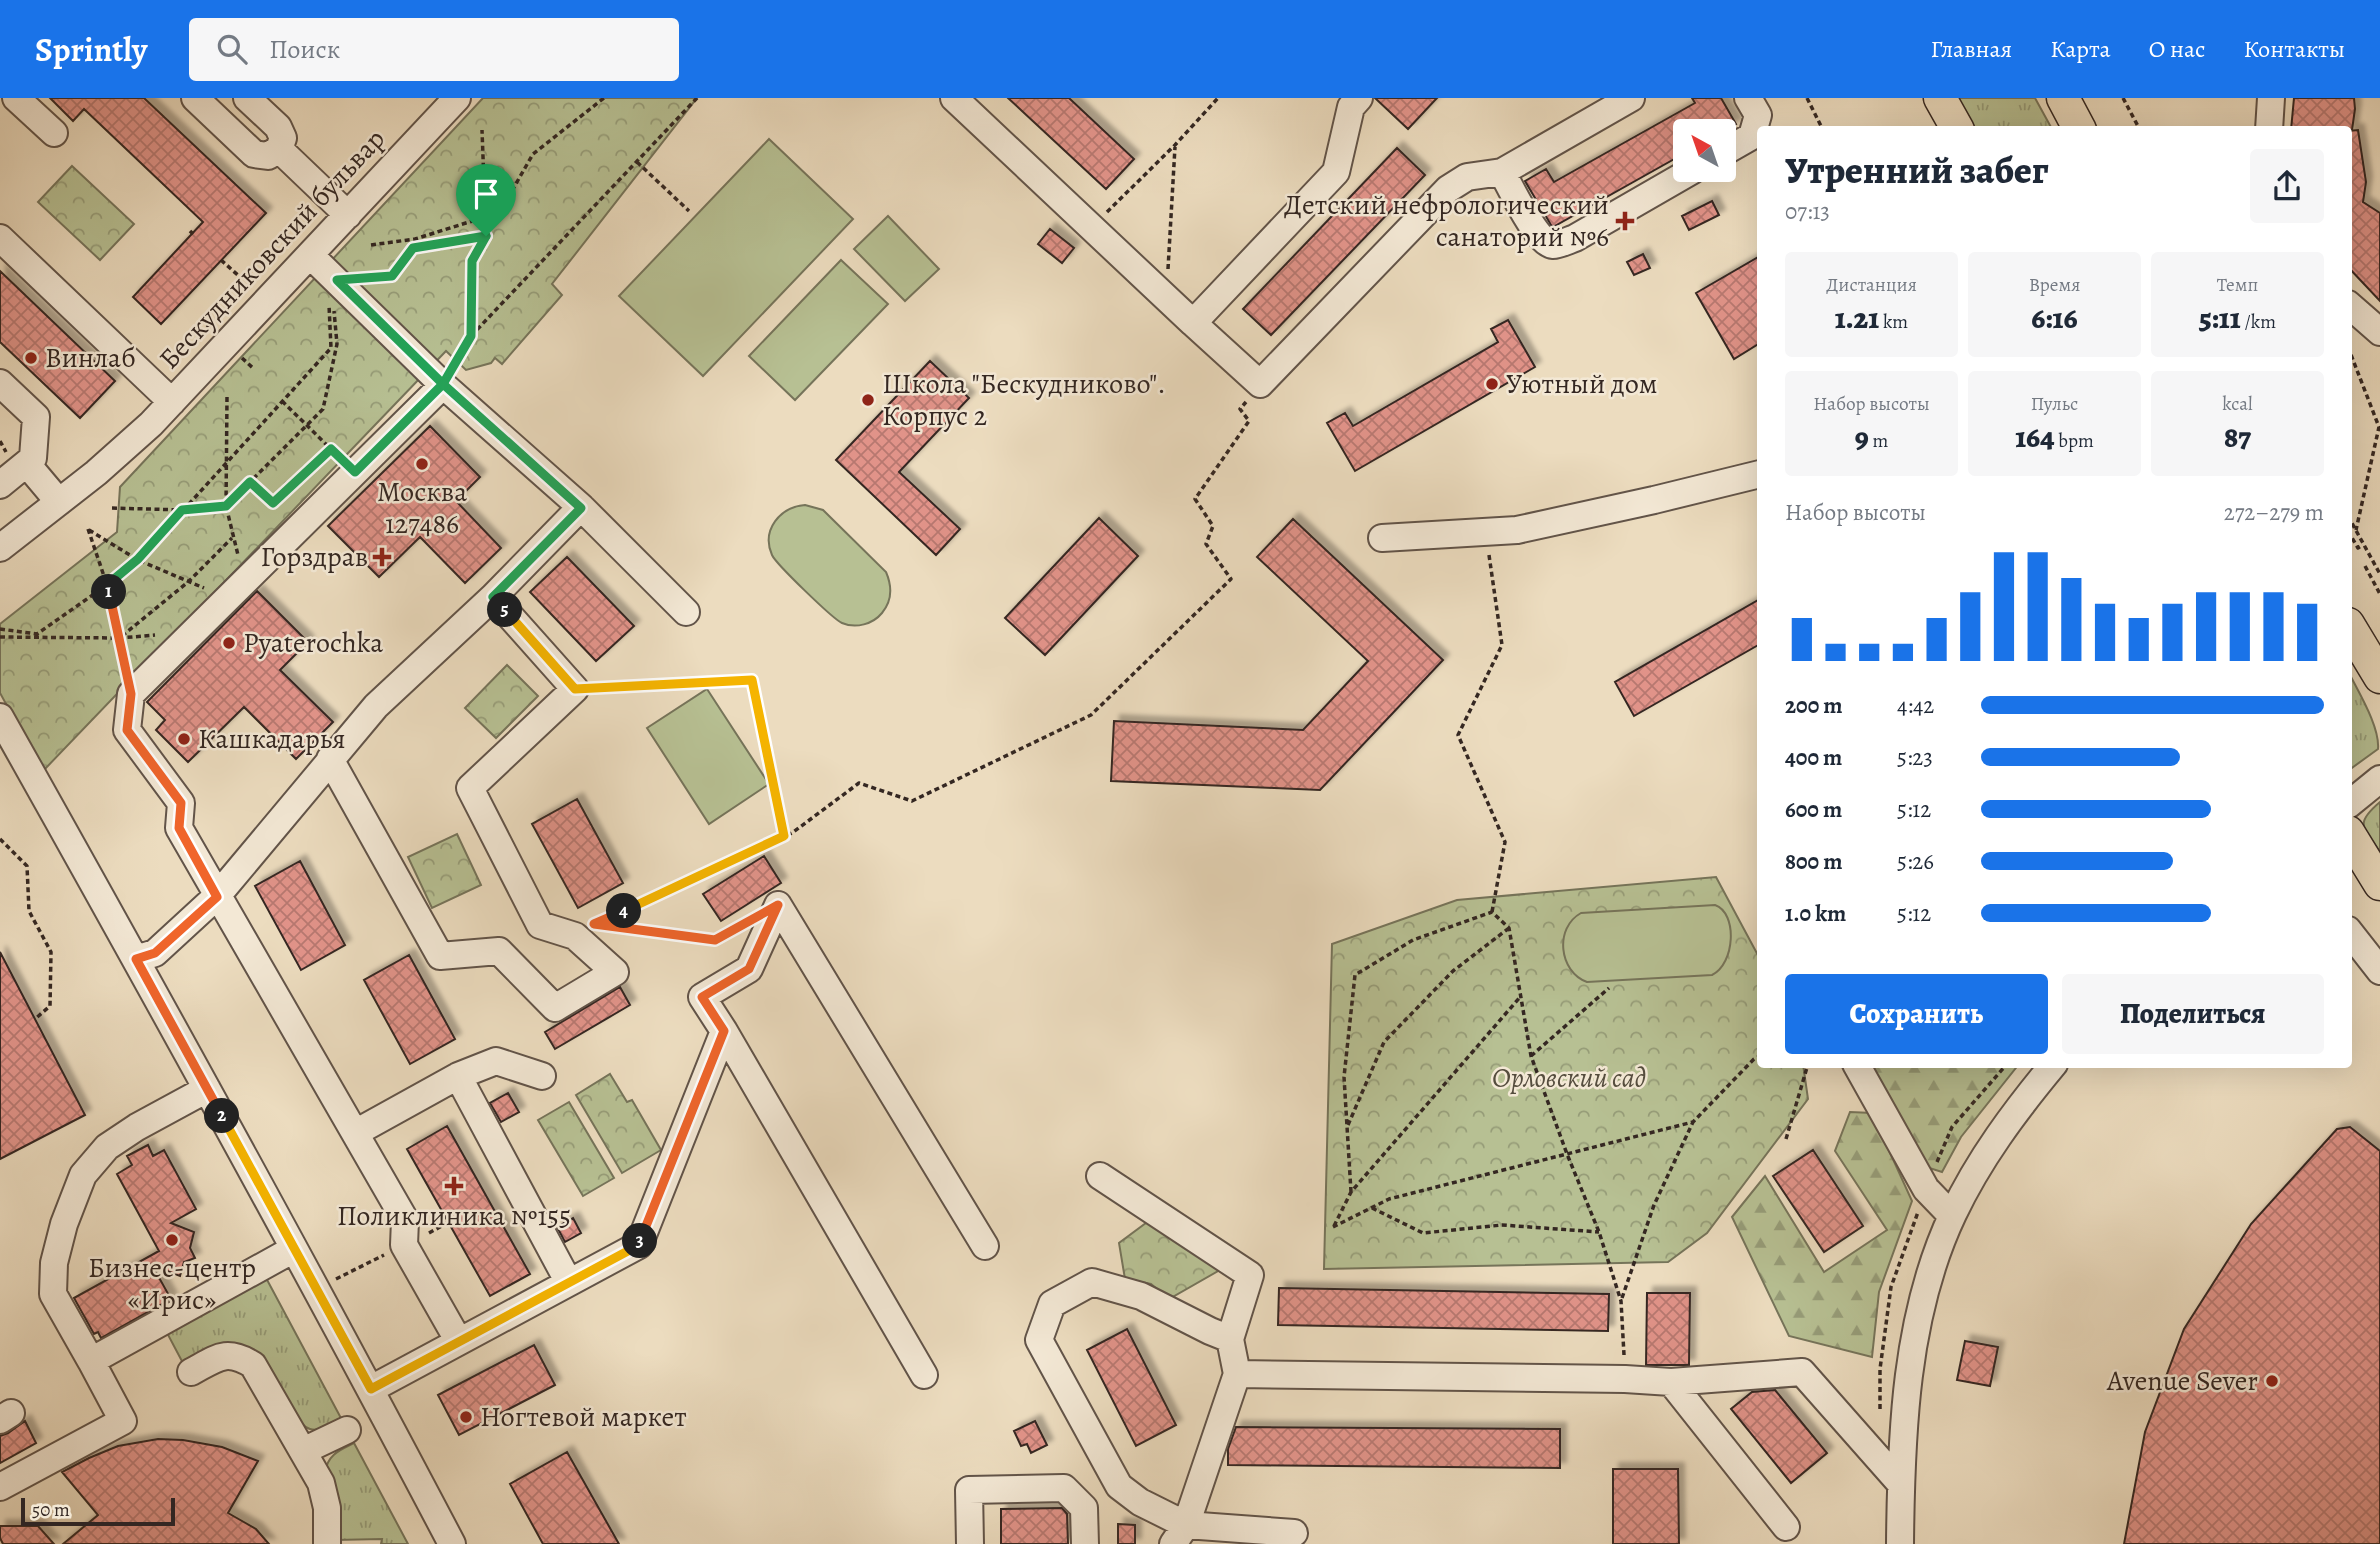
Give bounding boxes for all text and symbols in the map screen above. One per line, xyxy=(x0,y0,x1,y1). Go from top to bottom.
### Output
search box xyxy=(189,18,679,81)
text: Sprintly xyxy=(35,27,147,72)
icon: search xyxy=(213,30,251,68)
text: Поиск xyxy=(269,32,340,67)
text: Главная xyxy=(1931,33,2012,65)
text: Карта xyxy=(2050,33,2111,65)
text: О нас xyxy=(2149,33,2205,65)
text: Контакты xyxy=(2243,33,2345,65)
north arrow xyxy=(1673,119,1736,182)
map controls xyxy=(1673,119,1736,182)
street label: Бескудниковский бульвар xyxy=(150,121,394,377)
text: Утренний забег xyxy=(1785,144,2049,196)
button: share xyxy=(2250,149,2324,223)
pin xyxy=(456,164,516,236)
icon: arrive xyxy=(467,175,505,213)
place label: Детский нефрологический санаторий №6 xyxy=(1284,186,1609,256)
text: 07:13 xyxy=(1785,196,1830,227)
marker: Детский нефрологический санаторий №6 xyxy=(1615,211,1635,231)
text: Дистанция xyxy=(1826,272,1917,298)
text: Время xyxy=(2029,272,2080,298)
text: Темп xyxy=(2217,272,2258,298)
text: 1.21 xyxy=(1835,298,1879,338)
text: 6:16 xyxy=(2031,298,2078,338)
text: 5:11 xyxy=(2199,298,2241,338)
text: km xyxy=(1879,309,1908,335)
text: /km xyxy=(2241,309,2276,335)
place label: Винлаб xyxy=(45,339,136,377)
marker: Винлаб xyxy=(23,350,39,366)
place label: Школа "Бескудниково". Корпус 2 xyxy=(882,365,1166,435)
place label: Уютный дом xyxy=(1506,365,1658,403)
marker: Уютный дом xyxy=(1484,376,1500,392)
text: Набор высоты xyxy=(1813,391,1930,417)
text: Пульс xyxy=(2031,391,2078,417)
text: kcal xyxy=(2222,391,2253,417)
marker: Школа "Бескудниково". Корпус 2 xyxy=(860,392,876,408)
text: 9 xyxy=(1855,417,1869,457)
text: 164 xyxy=(2015,417,2055,457)
text: 87 xyxy=(2224,417,2251,457)
text: m xyxy=(1869,428,1888,454)
text: bpm xyxy=(2055,428,2094,454)
marker: Москва 127486 xyxy=(414,456,430,472)
place label: Москва 127486 xyxy=(377,473,467,543)
text: Набор высоты xyxy=(1785,497,1926,528)
text: 272–279 m xyxy=(2224,497,2324,528)
place label: Горздрав xyxy=(261,538,368,576)
marker: Горздрав xyxy=(374,549,390,565)
pin: 1 xyxy=(92,574,126,610)
text: 1 xyxy=(105,578,112,604)
pin: 5 xyxy=(488,592,522,628)
text: 5 xyxy=(500,596,509,622)
place label: Pyaterochka xyxy=(243,624,383,662)
marker: Pyaterochka xyxy=(221,635,237,651)
text: 200 m xyxy=(1785,690,1843,721)
text: 4:42 xyxy=(1897,690,1934,721)
place label: Кашкадарья xyxy=(198,720,345,758)
marker: Кашкадарья xyxy=(176,731,192,747)
text: 400 m xyxy=(1785,742,1842,773)
text: 5:23 xyxy=(1897,742,1933,773)
text: 600 m xyxy=(1785,794,1842,825)
text: 5:12 xyxy=(1897,794,1931,825)
text: 800 m xyxy=(1785,846,1842,877)
text: 5:26 xyxy=(1897,846,1934,877)
pin: 4 xyxy=(606,894,642,928)
text: 4 xyxy=(619,897,628,923)
text: 1.0 km xyxy=(1785,898,1846,929)
text: 5:12 xyxy=(1897,898,1931,929)
button: Сохранить xyxy=(1785,974,2048,1054)
button: Поделиться xyxy=(2062,974,2324,1054)
park label: Орловский сад xyxy=(1492,1059,1646,1097)
pin: 2 xyxy=(204,1098,240,1134)
text: 2 xyxy=(217,1102,226,1128)
marker: Поликлиника №155 xyxy=(444,1176,464,1196)
place label: Поликлиника №155 xyxy=(337,1197,571,1235)
pin: 3 xyxy=(622,1224,658,1258)
text: 3 xyxy=(635,1227,644,1253)
marker: Бизнес-центр «Ирис» xyxy=(164,1232,180,1248)
place label: Бизнес-центр «Ирис» xyxy=(88,1249,256,1319)
place label: Avenue Sever xyxy=(2106,1362,2258,1400)
marker: Avenue Sever xyxy=(2264,1373,2280,1389)
place label: Ногтевой маркет xyxy=(480,1398,687,1436)
marker: Ногтевой маркет xyxy=(458,1409,474,1425)
scale bar xyxy=(21,1495,175,1527)
text: 50 m xyxy=(32,1497,70,1523)

